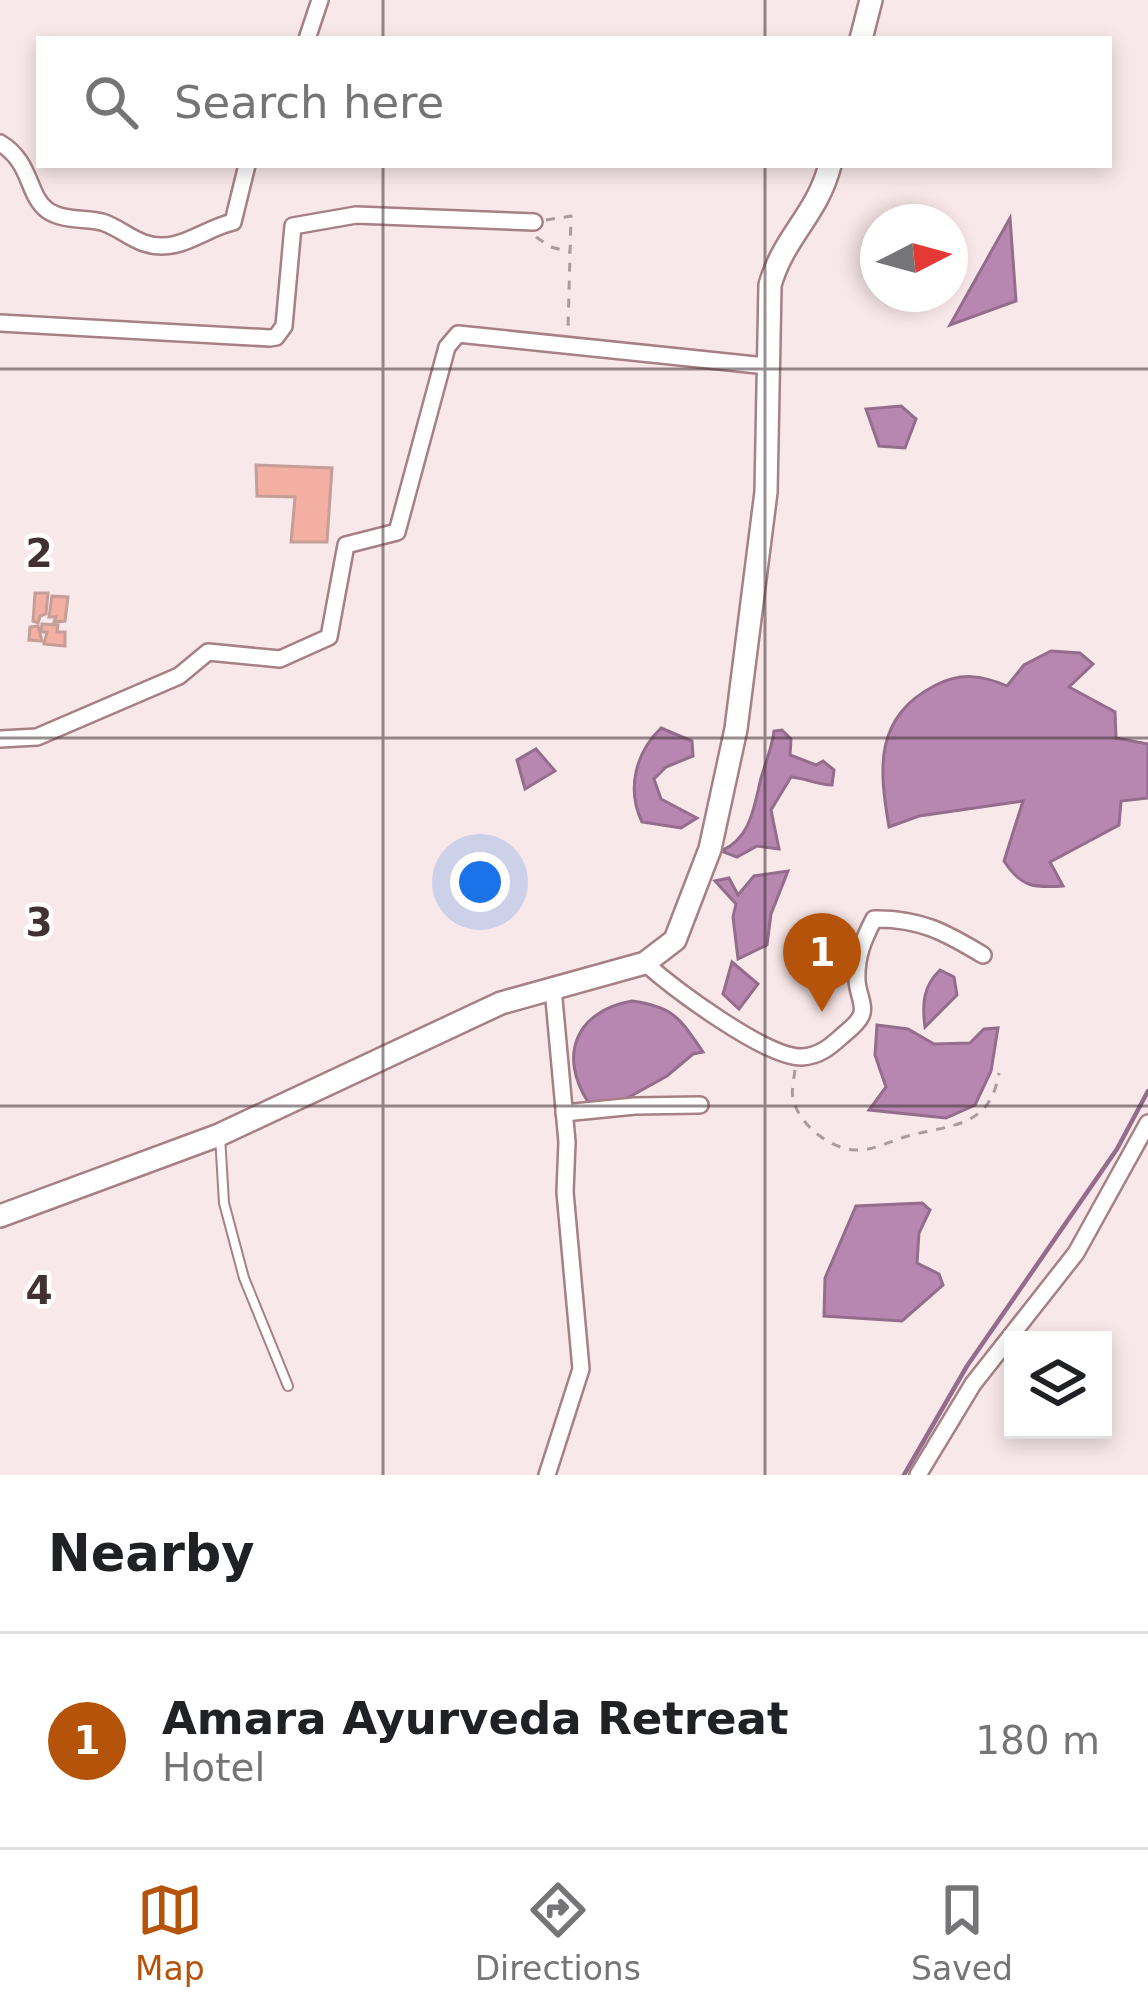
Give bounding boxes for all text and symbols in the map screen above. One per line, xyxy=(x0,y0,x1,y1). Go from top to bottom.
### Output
search box xyxy=(36,36,1112,168)
icon: search xyxy=(78,69,144,135)
text: Search here xyxy=(174,76,444,129)
north arrow xyxy=(860,204,968,312)
text: 2 xyxy=(25,531,53,576)
your location xyxy=(450,852,510,912)
text: 3 xyxy=(25,900,53,945)
pin: 1 xyxy=(783,913,861,1012)
text: 4 xyxy=(25,1268,53,1313)
map controls xyxy=(1004,1331,1112,1439)
button: layers xyxy=(1004,1331,1112,1439)
text: Nearby xyxy=(48,1524,255,1583)
text: Amara Ayurveda Retreat xyxy=(162,1692,788,1745)
text: 1 xyxy=(73,1718,101,1763)
text: 180 m xyxy=(975,1718,1100,1763)
text: Hotel xyxy=(162,1745,265,1790)
tab: Map xyxy=(135,1877,205,1988)
tab: Directions xyxy=(475,1877,641,1988)
tab: Saved xyxy=(911,1877,1013,1988)

